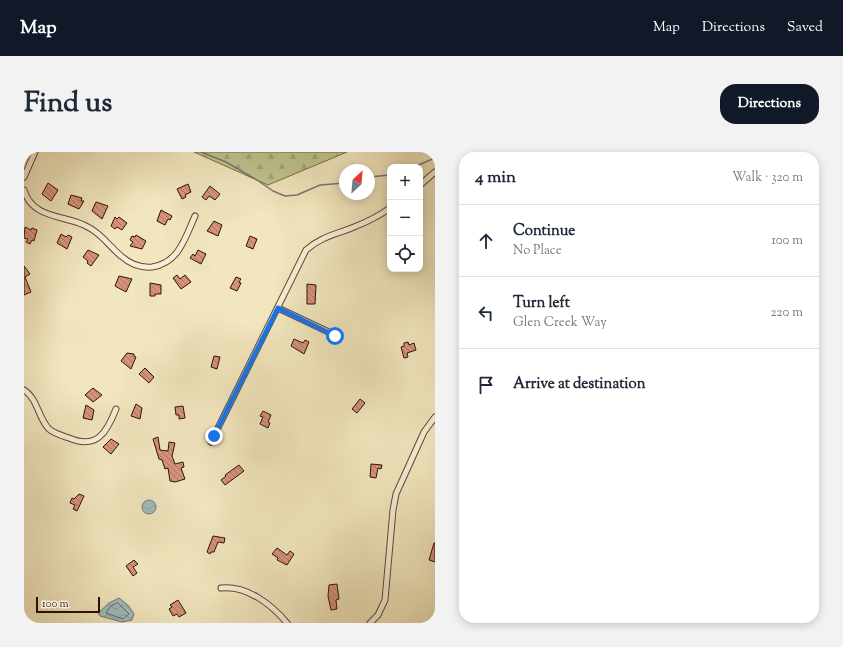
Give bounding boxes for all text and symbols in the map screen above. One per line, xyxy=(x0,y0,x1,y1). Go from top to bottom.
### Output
text: Map xyxy=(20,15,57,42)
text: Map xyxy=(653,18,680,38)
text: Directions xyxy=(702,18,765,38)
text: Saved xyxy=(787,18,823,38)
text: Find us xyxy=(24,84,112,124)
button: Directions xyxy=(720,84,819,124)
north arrow xyxy=(339,164,375,200)
map controls xyxy=(387,164,423,272)
button: + xyxy=(387,164,423,200)
text: 4 min xyxy=(475,166,516,190)
text: Walk · 320 m xyxy=(732,169,803,187)
button: − xyxy=(387,200,423,236)
text: Continue xyxy=(513,221,575,242)
icon: ahead xyxy=(475,230,497,252)
text: 100 m xyxy=(771,232,803,250)
button: locate xyxy=(387,236,423,272)
text: No Place xyxy=(513,242,562,260)
text: Turn left xyxy=(513,293,570,314)
icon: left xyxy=(475,302,497,324)
text: 220 m xyxy=(770,304,803,322)
text: Glen Creek Way xyxy=(513,314,607,332)
route start xyxy=(326,327,344,345)
icon: arrive xyxy=(475,374,497,396)
text: Arrive at destination xyxy=(513,374,646,395)
route end xyxy=(205,427,223,445)
scale bar xyxy=(36,595,100,614)
text: 100 m xyxy=(42,596,69,612)

